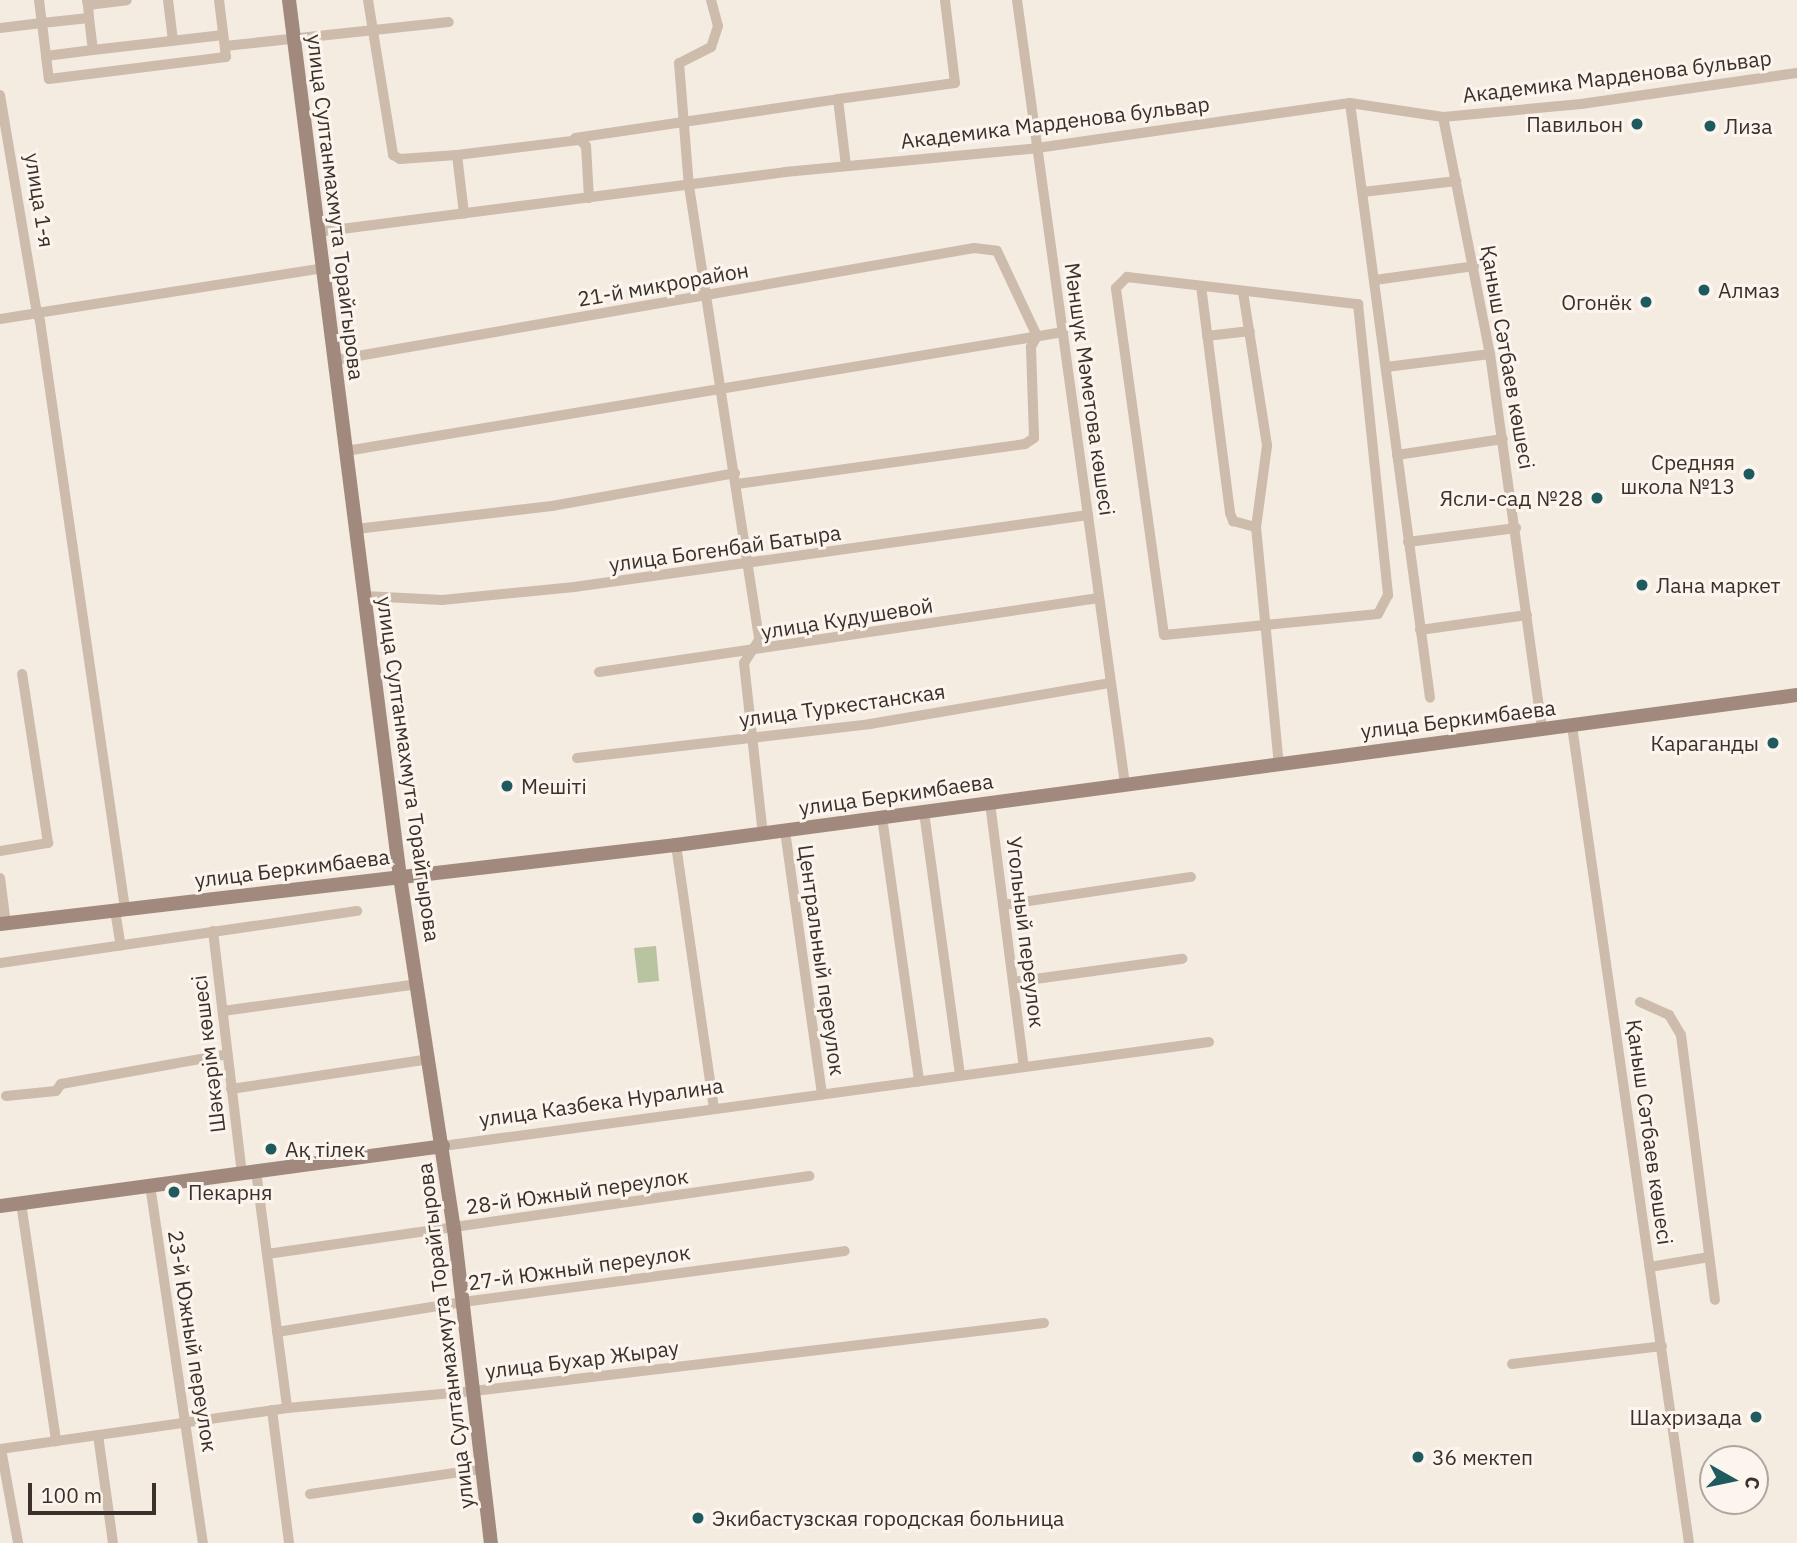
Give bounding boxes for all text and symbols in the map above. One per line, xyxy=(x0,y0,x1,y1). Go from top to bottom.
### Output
street label: улица Султанмахмута Торайгырова xyxy=(302,33,370,381)
street label: Академика Марденова бульвар xyxy=(1461,45,1773,107)
street label: Академика Марденова бульвар xyxy=(899,91,1211,153)
place label: Павильон xyxy=(1526,111,1623,137)
place label: Лиза xyxy=(1724,113,1772,139)
marker: Павильон xyxy=(1629,116,1645,132)
marker: Лиза xyxy=(1702,118,1718,134)
street label: улица 1-я xyxy=(20,151,60,249)
street label: Қаныш Сәтбаев көшесі xyxy=(1476,243,1540,471)
street label: 21-й микрорайон xyxy=(576,257,750,311)
street label: Мәншүк Мәметова көшесі xyxy=(1060,261,1120,517)
place label: Алмаз xyxy=(1718,277,1780,303)
marker: Алмаз xyxy=(1696,282,1712,298)
place label: Огонёк xyxy=(1561,289,1632,315)
marker: Огонёк xyxy=(1638,294,1654,310)
place label: Средняя школа №13 xyxy=(1621,449,1735,499)
marker: Средняя школа №13 xyxy=(1741,466,1757,482)
place label: Ясли-сад №28 xyxy=(1440,485,1583,511)
marker: Ясли-сад №28 xyxy=(1589,490,1605,506)
street label: улица Богенбай Батыра xyxy=(607,519,843,577)
place label: Лана маркет xyxy=(1656,572,1780,598)
marker: Лана маркет xyxy=(1634,577,1650,593)
street label: улица Кудушевой xyxy=(759,592,935,644)
street label: улица Султанмахмута Торайгырова xyxy=(372,595,446,943)
street label: улица Туркестанская xyxy=(737,678,947,732)
street label: улица Беркимбаева xyxy=(1359,695,1557,743)
place label: Караганды xyxy=(1650,730,1759,756)
marker: Караганды xyxy=(1765,735,1781,751)
street label: улица Беркимбаева xyxy=(797,768,995,820)
place label: Мешіті xyxy=(521,773,587,799)
marker: Мешіті xyxy=(499,778,515,794)
street label: Угольный переулок xyxy=(1002,835,1050,1029)
street label: Центральный переулок xyxy=(793,843,851,1077)
street label: улица Беркимбаева xyxy=(193,844,391,892)
street label: Шәкәрім көшесі xyxy=(186,974,230,1134)
street label: Қаныш Сәтбаев көшесі xyxy=(1622,1018,1678,1246)
street label: улица Казбека Нуралина xyxy=(477,1072,725,1132)
place label: Ақ тілек xyxy=(285,1136,365,1162)
marker: Ақ тілек xyxy=(263,1141,279,1157)
street label: улица Султанмахмута Торайгырова xyxy=(411,1162,479,1510)
street label: 28-й Южный переулок xyxy=(464,1163,690,1219)
place label: Пекарня xyxy=(188,1179,272,1205)
marker: Пекарня xyxy=(166,1184,182,1200)
street label: 23-й Южный переулок xyxy=(163,1228,223,1454)
street label: 27-й Южный переулок xyxy=(466,1239,692,1295)
street label: улица Бухар Жырау xyxy=(484,1335,680,1383)
place label: Шахризада xyxy=(1630,1404,1742,1430)
marker: Шахризада xyxy=(1748,1409,1764,1425)
place label: 36 мектеп xyxy=(1432,1444,1533,1470)
north arrow xyxy=(1699,1445,1769,1515)
marker: 36 мектеп xyxy=(1410,1449,1426,1465)
scale bar xyxy=(32,1470,159,1514)
text: С xyxy=(1740,1475,1766,1491)
text: 100 m xyxy=(41,1481,102,1509)
place label: Экибастузская городская больница xyxy=(712,1505,1064,1531)
marker: Экибастузская городская больница xyxy=(690,1510,706,1526)

